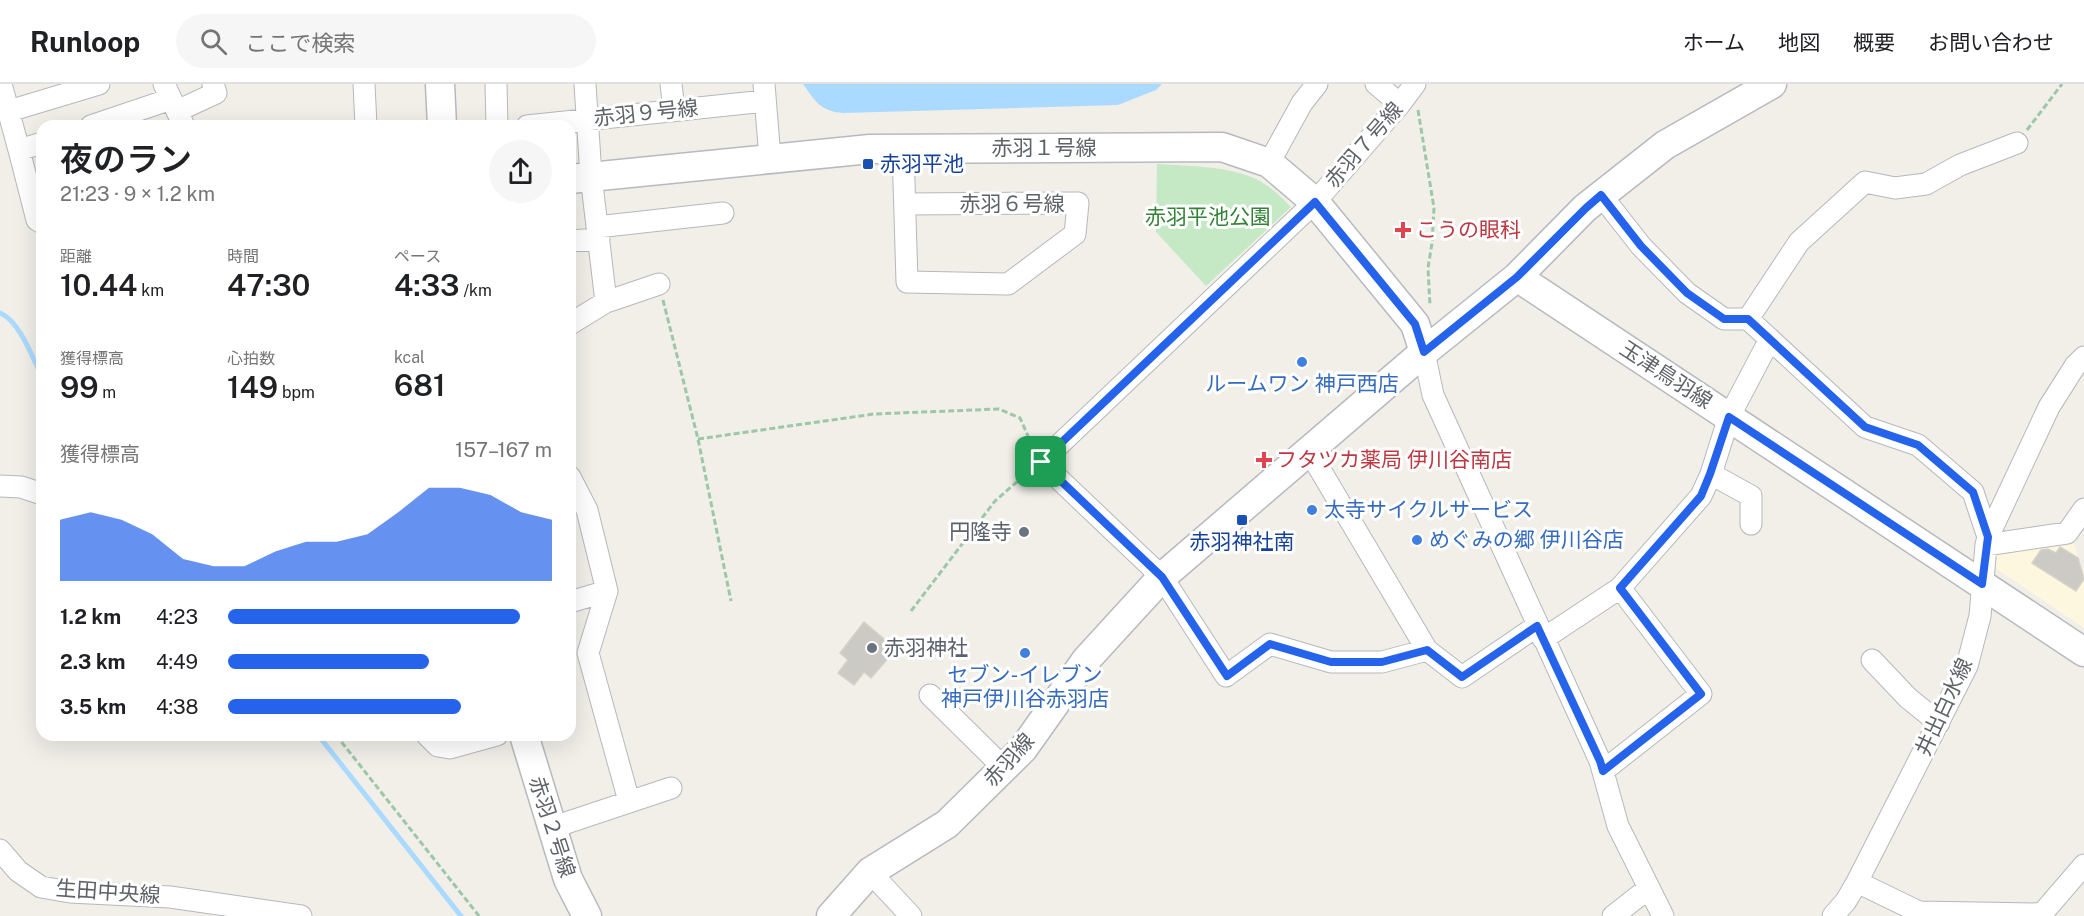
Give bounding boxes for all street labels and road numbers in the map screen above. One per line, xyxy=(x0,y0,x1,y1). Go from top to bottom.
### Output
street label: 赤羽９号線 xyxy=(592,95,699,130)
street label: 赤羽７号線 xyxy=(1320,97,1407,192)
street label: 赤羽１号線 xyxy=(992,135,1097,160)
street label: 赤羽６号線 xyxy=(960,191,1065,216)
street label: 玉津鳥羽線 xyxy=(1615,336,1717,414)
street label: 井出白水線 xyxy=(1910,654,1977,760)
street label: 赤羽線 xyxy=(978,728,1039,791)
street label: 赤羽２号線 xyxy=(524,773,581,881)
street label: 生田中央線 xyxy=(55,875,161,908)

